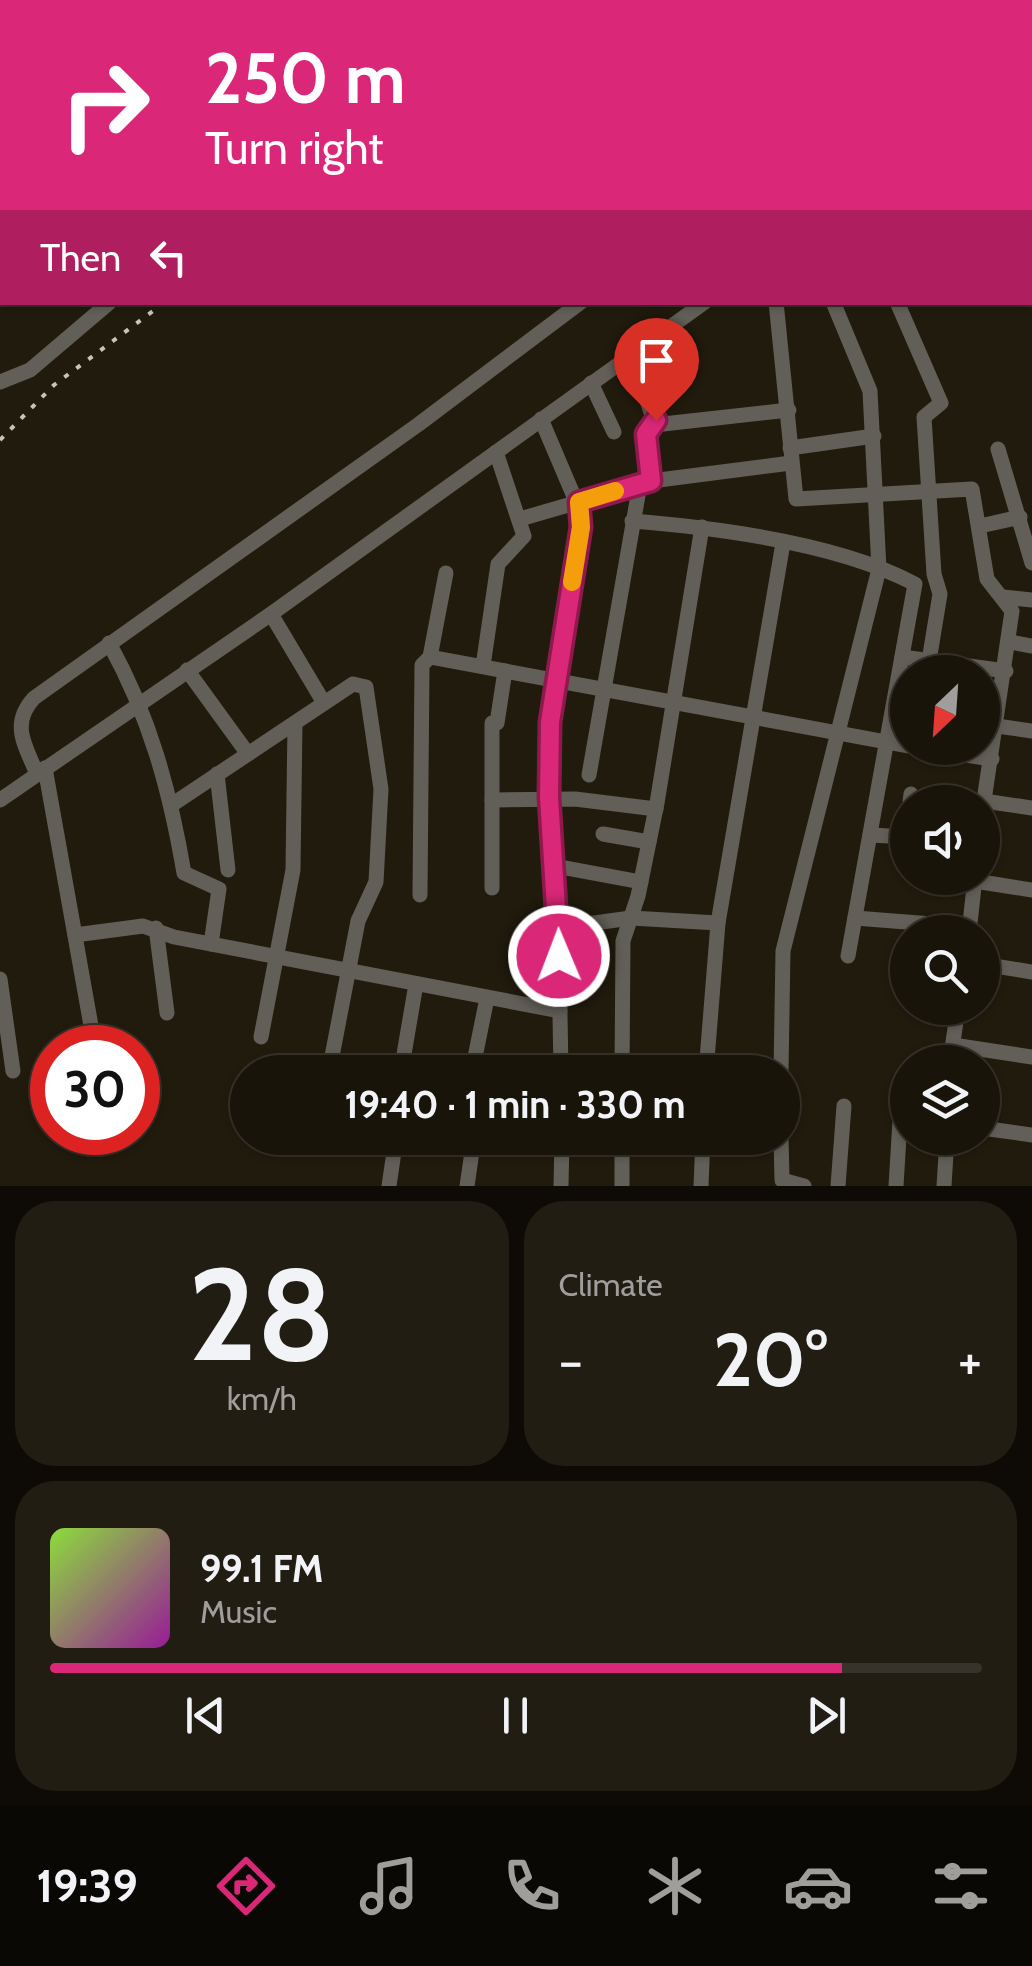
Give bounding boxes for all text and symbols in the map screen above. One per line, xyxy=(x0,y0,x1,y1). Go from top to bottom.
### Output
text: 250 m xyxy=(205,35,406,121)
icon: right xyxy=(40,40,170,170)
text: Turn right xyxy=(205,121,384,175)
icon: left xyxy=(141,230,196,285)
text: Then xyxy=(40,234,121,281)
pin xyxy=(614,318,699,421)
icon: arrive xyxy=(629,333,684,388)
north arrow xyxy=(890,655,1000,765)
map controls xyxy=(890,655,1000,1155)
button: sound xyxy=(890,785,1000,895)
position arrow xyxy=(507,904,611,1008)
button: search xyxy=(890,915,1000,1025)
speed limit sign: 30 xyxy=(30,1025,160,1155)
button: layers xyxy=(890,1045,1000,1155)
text: 19:40 · 1 min · 330 m xyxy=(344,1081,686,1128)
text: 28 xyxy=(188,1235,335,1393)
text: Climate xyxy=(559,1265,663,1304)
text: 20° xyxy=(713,1314,827,1405)
text: − xyxy=(559,1327,583,1394)
text: + xyxy=(958,1327,982,1394)
text: km/h xyxy=(227,1379,297,1418)
text: 99.1 FM xyxy=(200,1545,323,1592)
text: Music xyxy=(200,1592,277,1631)
icon: previous xyxy=(178,1688,233,1743)
icon: pause xyxy=(488,1688,543,1743)
icon: next xyxy=(799,1688,854,1743)
icon: directions xyxy=(211,1851,281,1921)
icon: music xyxy=(354,1851,424,1921)
icon: phone xyxy=(497,1851,567,1921)
icon: climate xyxy=(640,1851,710,1921)
icon: car xyxy=(783,1851,853,1921)
icon: filters xyxy=(926,1851,996,1921)
text: 19:39 xyxy=(36,1859,138,1913)

